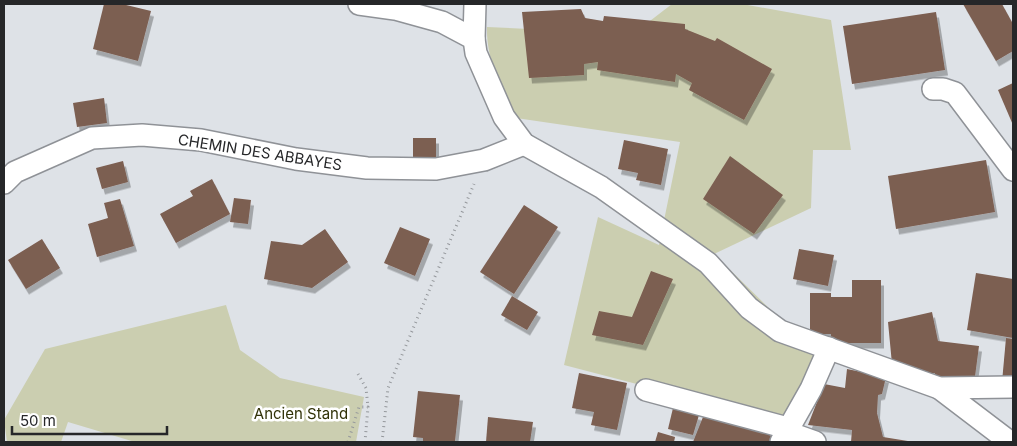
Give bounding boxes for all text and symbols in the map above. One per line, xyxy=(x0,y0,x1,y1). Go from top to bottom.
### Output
street label: CHEMIN DES ABBAYES xyxy=(177,130,343,174)
scale bar xyxy=(12,404,168,436)
park label: Ancien Stand xyxy=(254,404,348,423)
text: 50 m xyxy=(20,411,56,430)

